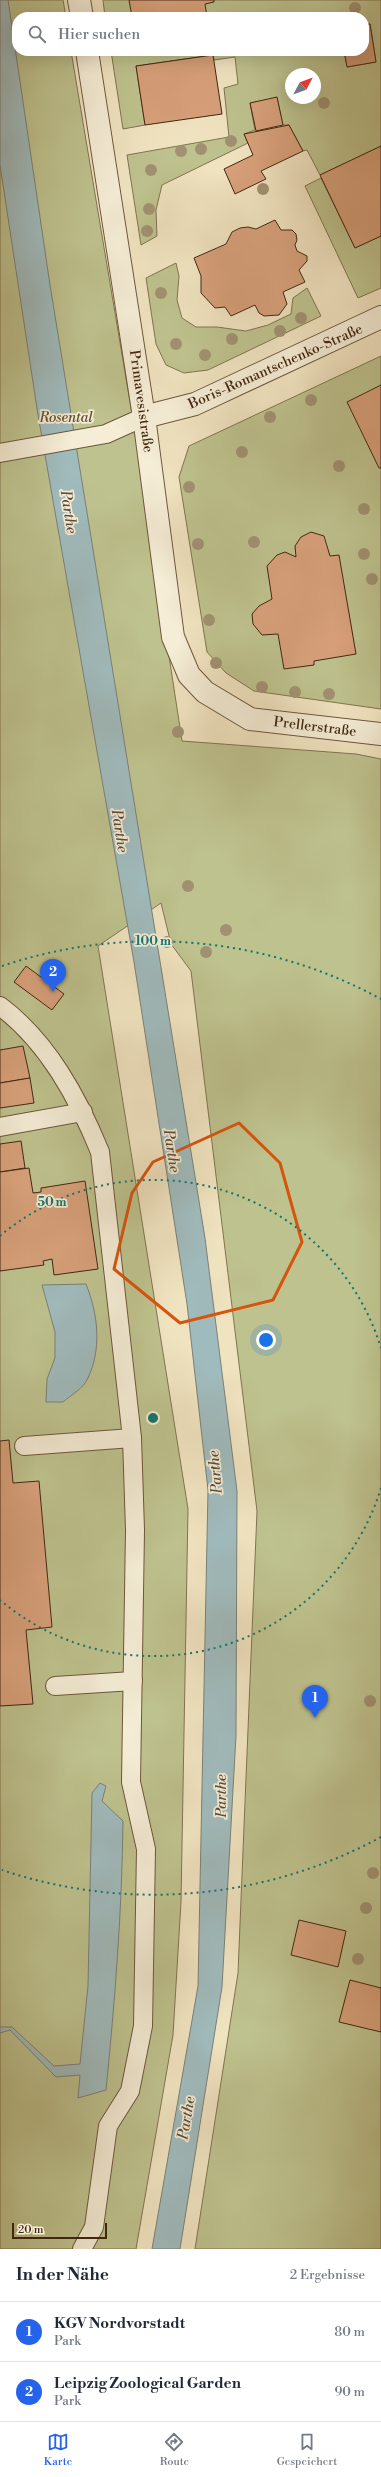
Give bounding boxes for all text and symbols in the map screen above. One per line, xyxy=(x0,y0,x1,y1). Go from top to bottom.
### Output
search box xyxy=(12,12,369,56)
icon: search xyxy=(26,23,48,45)
text: Hier suchen xyxy=(58,25,140,44)
north arrow xyxy=(285,68,321,104)
street label: Boris-Romantschenko-Straße xyxy=(184,320,365,414)
street label: Primavesistraße xyxy=(125,349,157,454)
park label: Rosental xyxy=(38,409,93,427)
water label: Parthe xyxy=(56,488,81,535)
street label: Prellerstraße xyxy=(272,713,357,741)
water label: Parthe xyxy=(107,807,132,854)
text: 100 m xyxy=(135,934,171,949)
pin: 2 xyxy=(40,959,66,992)
water label: Parthe xyxy=(159,1127,184,1174)
text: 50 m xyxy=(37,1195,67,1210)
your location xyxy=(256,1330,276,1350)
centre of rings xyxy=(146,1411,160,1425)
water label: Parthe xyxy=(204,1450,227,1495)
pin: 1 xyxy=(302,1685,328,1718)
water label: Parthe xyxy=(212,1774,231,1819)
water label: Parthe xyxy=(173,2095,200,2142)
scale bar xyxy=(12,2221,107,2240)
text: 20 m xyxy=(18,2223,43,2237)
text: In der Nähe xyxy=(16,2264,109,2286)
text: 2 Ergebnisse xyxy=(290,2267,365,2283)
text: KGV Nordvorstadt xyxy=(54,2314,185,2333)
text: 1 xyxy=(26,2324,32,2340)
text: 80 m xyxy=(334,2324,365,2340)
text: Park xyxy=(54,2333,81,2349)
text: Leipzig Zoological Garden xyxy=(54,2374,241,2393)
text: 2 xyxy=(25,2384,33,2400)
text: 90 m xyxy=(334,2384,365,2400)
text: Park xyxy=(54,2393,81,2409)
tab: Karte xyxy=(44,2431,72,2469)
tab: Route xyxy=(160,2431,189,2469)
tab: Gespeichert xyxy=(277,2431,337,2469)

